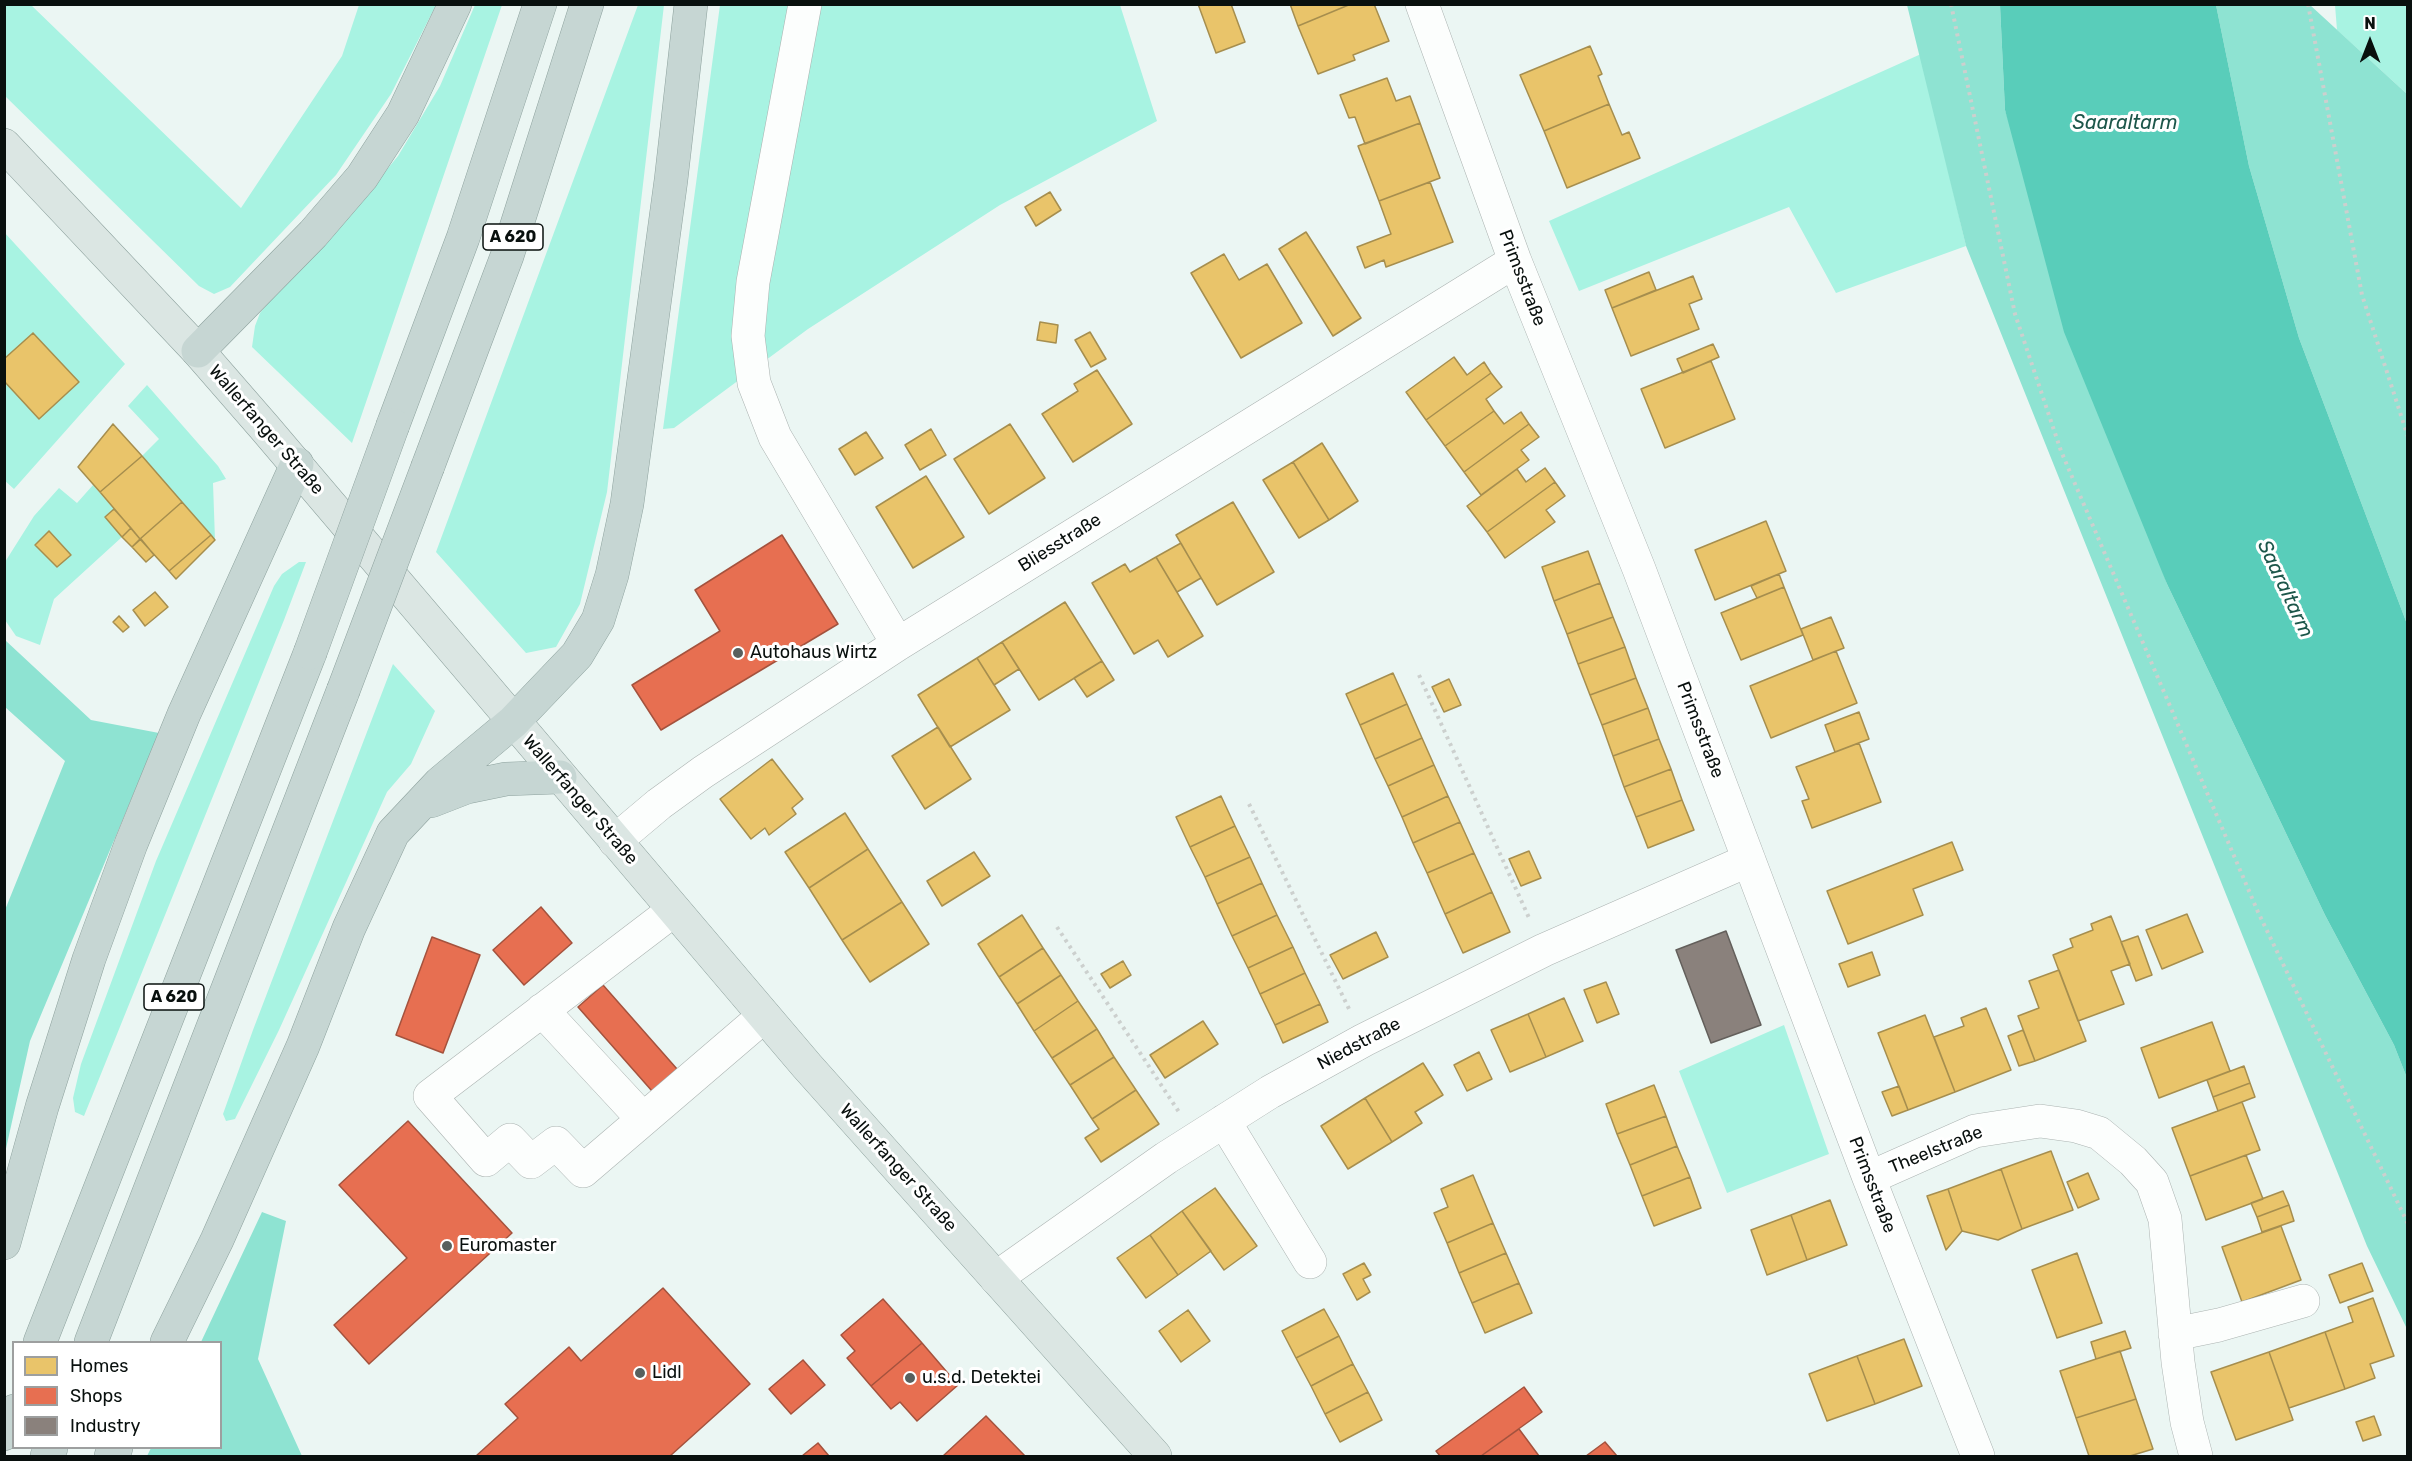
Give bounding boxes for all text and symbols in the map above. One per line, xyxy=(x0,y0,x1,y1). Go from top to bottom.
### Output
north arrow xyxy=(2340,12,2400,72)
text: N xyxy=(2364,14,2376,33)
water label: Saaraltarm xyxy=(2073,111,2177,135)
road number: A 620 xyxy=(483,224,543,250)
street label: Primsstraße xyxy=(1494,227,1550,329)
street label: Wallerfanger Straße xyxy=(204,361,328,499)
street label: Bliesstraße xyxy=(1015,509,1105,577)
water label: Saaraltarm xyxy=(2252,536,2318,642)
place label: Autohaus Wirtz xyxy=(750,642,877,664)
marker: Autohaus Wirtz xyxy=(731,646,745,660)
street label: Primsstraße xyxy=(1672,679,1728,781)
street label: Wallerfanger Straße xyxy=(518,731,642,869)
road number: A 620 xyxy=(144,984,204,1010)
street label: Niedstraße xyxy=(1314,1013,1404,1075)
street label: Wallerfanger Straße xyxy=(835,1100,961,1236)
street label: Theelstraße xyxy=(1886,1121,1986,1179)
street label: Primsstraße xyxy=(1844,1134,1900,1236)
place label: Euromaster xyxy=(459,1235,557,1257)
marker: Euromaster xyxy=(440,1239,454,1253)
legend xyxy=(12,1341,222,1449)
text: Homes xyxy=(70,1355,128,1377)
place label: Lidl xyxy=(652,1362,682,1384)
marker: Lidl xyxy=(633,1366,647,1380)
place label: u.s.d. Detektei xyxy=(922,1367,1041,1389)
marker: u.s.d. Detektei xyxy=(903,1371,917,1385)
text: Shops xyxy=(70,1385,122,1407)
text: Industry xyxy=(70,1415,140,1437)

